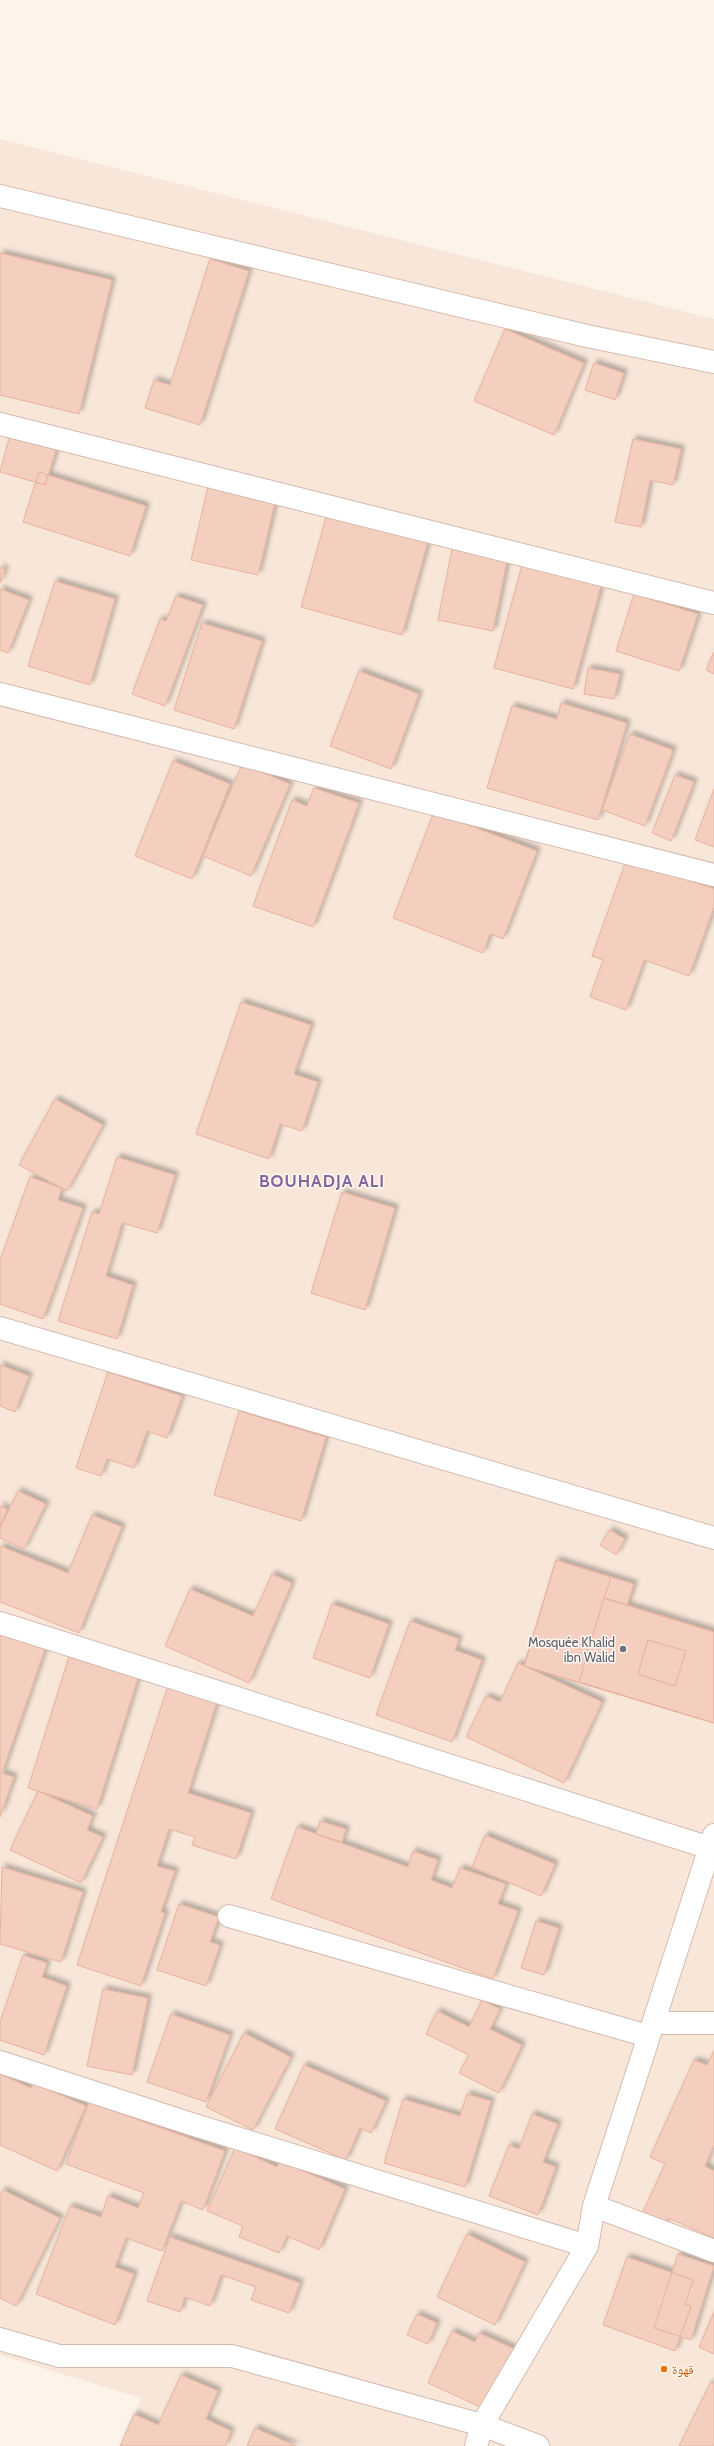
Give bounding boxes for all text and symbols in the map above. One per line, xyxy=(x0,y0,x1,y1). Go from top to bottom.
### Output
district label: BOUHADJA ALI xyxy=(259,1171,385,1191)
place label: Mosquée Khalid ibn Walid xyxy=(528,1634,615,1665)
marker: Mosquée Khalid ibn Walid xyxy=(618,1644,628,1654)
place label: قهوة xyxy=(672,2361,694,2378)
marker: قهوة xyxy=(659,2364,669,2374)

